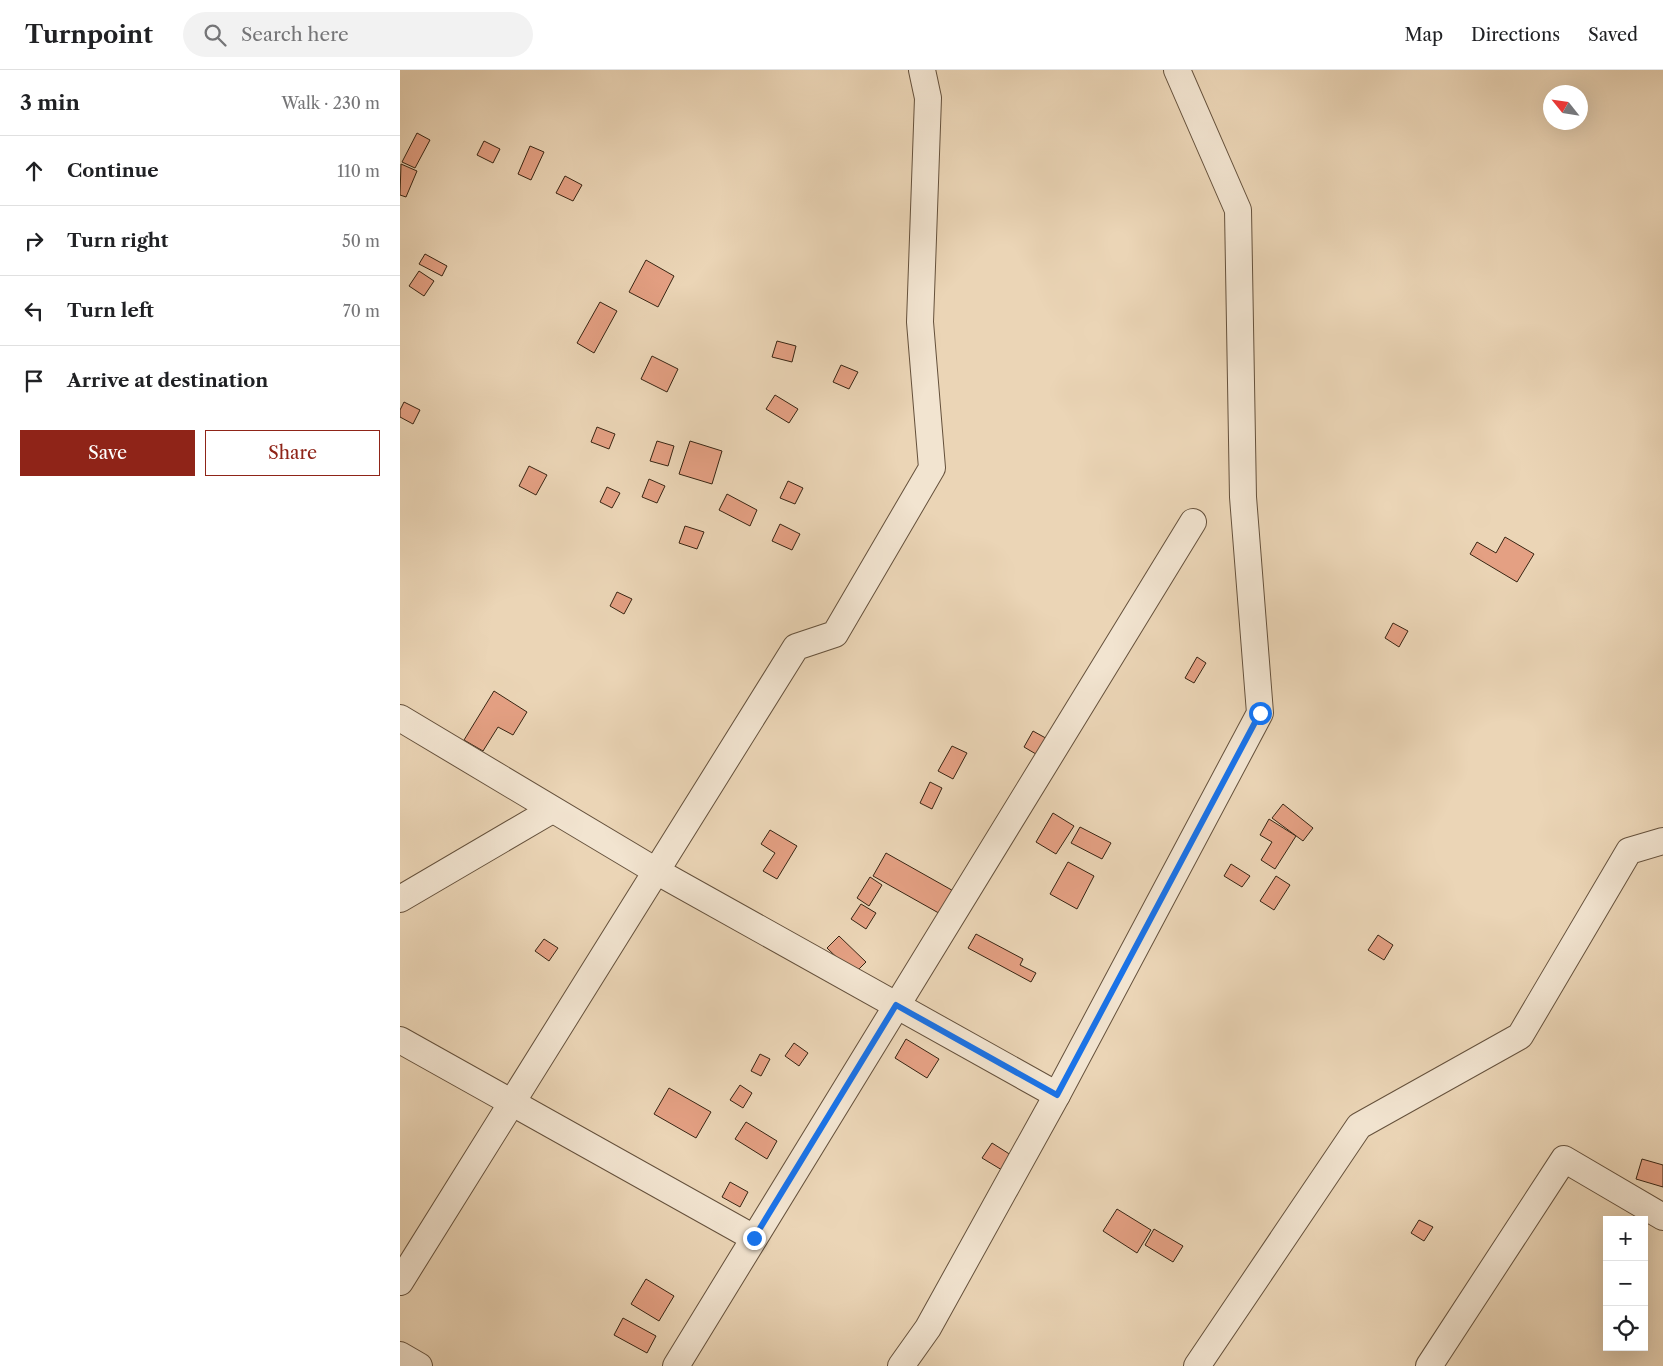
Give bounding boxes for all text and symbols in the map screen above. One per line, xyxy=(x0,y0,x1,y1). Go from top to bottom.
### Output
search box xyxy=(183,12,533,57)
text: Turnpoint xyxy=(25,20,153,49)
icon: search xyxy=(201,21,229,49)
text: Search here xyxy=(241,23,349,46)
text: Map xyxy=(1404,24,1443,46)
text: Directions xyxy=(1471,24,1560,46)
text: Saved xyxy=(1588,24,1638,46)
north arrow xyxy=(1543,85,1588,130)
text: 3 min xyxy=(20,90,80,115)
text: Walk · 230 m xyxy=(281,93,380,113)
icon: ahead xyxy=(20,157,48,185)
text: Continue xyxy=(67,159,159,182)
text: 110 m xyxy=(337,161,380,181)
icon: right xyxy=(20,227,48,255)
text: Turn right xyxy=(67,229,168,252)
text: 50 m xyxy=(342,231,380,251)
icon: left xyxy=(20,297,48,325)
text: Turn left xyxy=(67,299,154,322)
text: 70 m xyxy=(343,301,380,321)
icon: arrive xyxy=(20,367,48,395)
text: Arrive at destination xyxy=(67,369,268,392)
button: Save xyxy=(20,430,195,476)
button: Share xyxy=(205,430,380,476)
route start xyxy=(1249,702,1272,725)
map controls xyxy=(1603,1216,1648,1351)
button: + xyxy=(1603,1216,1648,1261)
route end xyxy=(743,1227,766,1250)
button: − xyxy=(1603,1261,1648,1306)
button: locate xyxy=(1603,1306,1648,1351)

